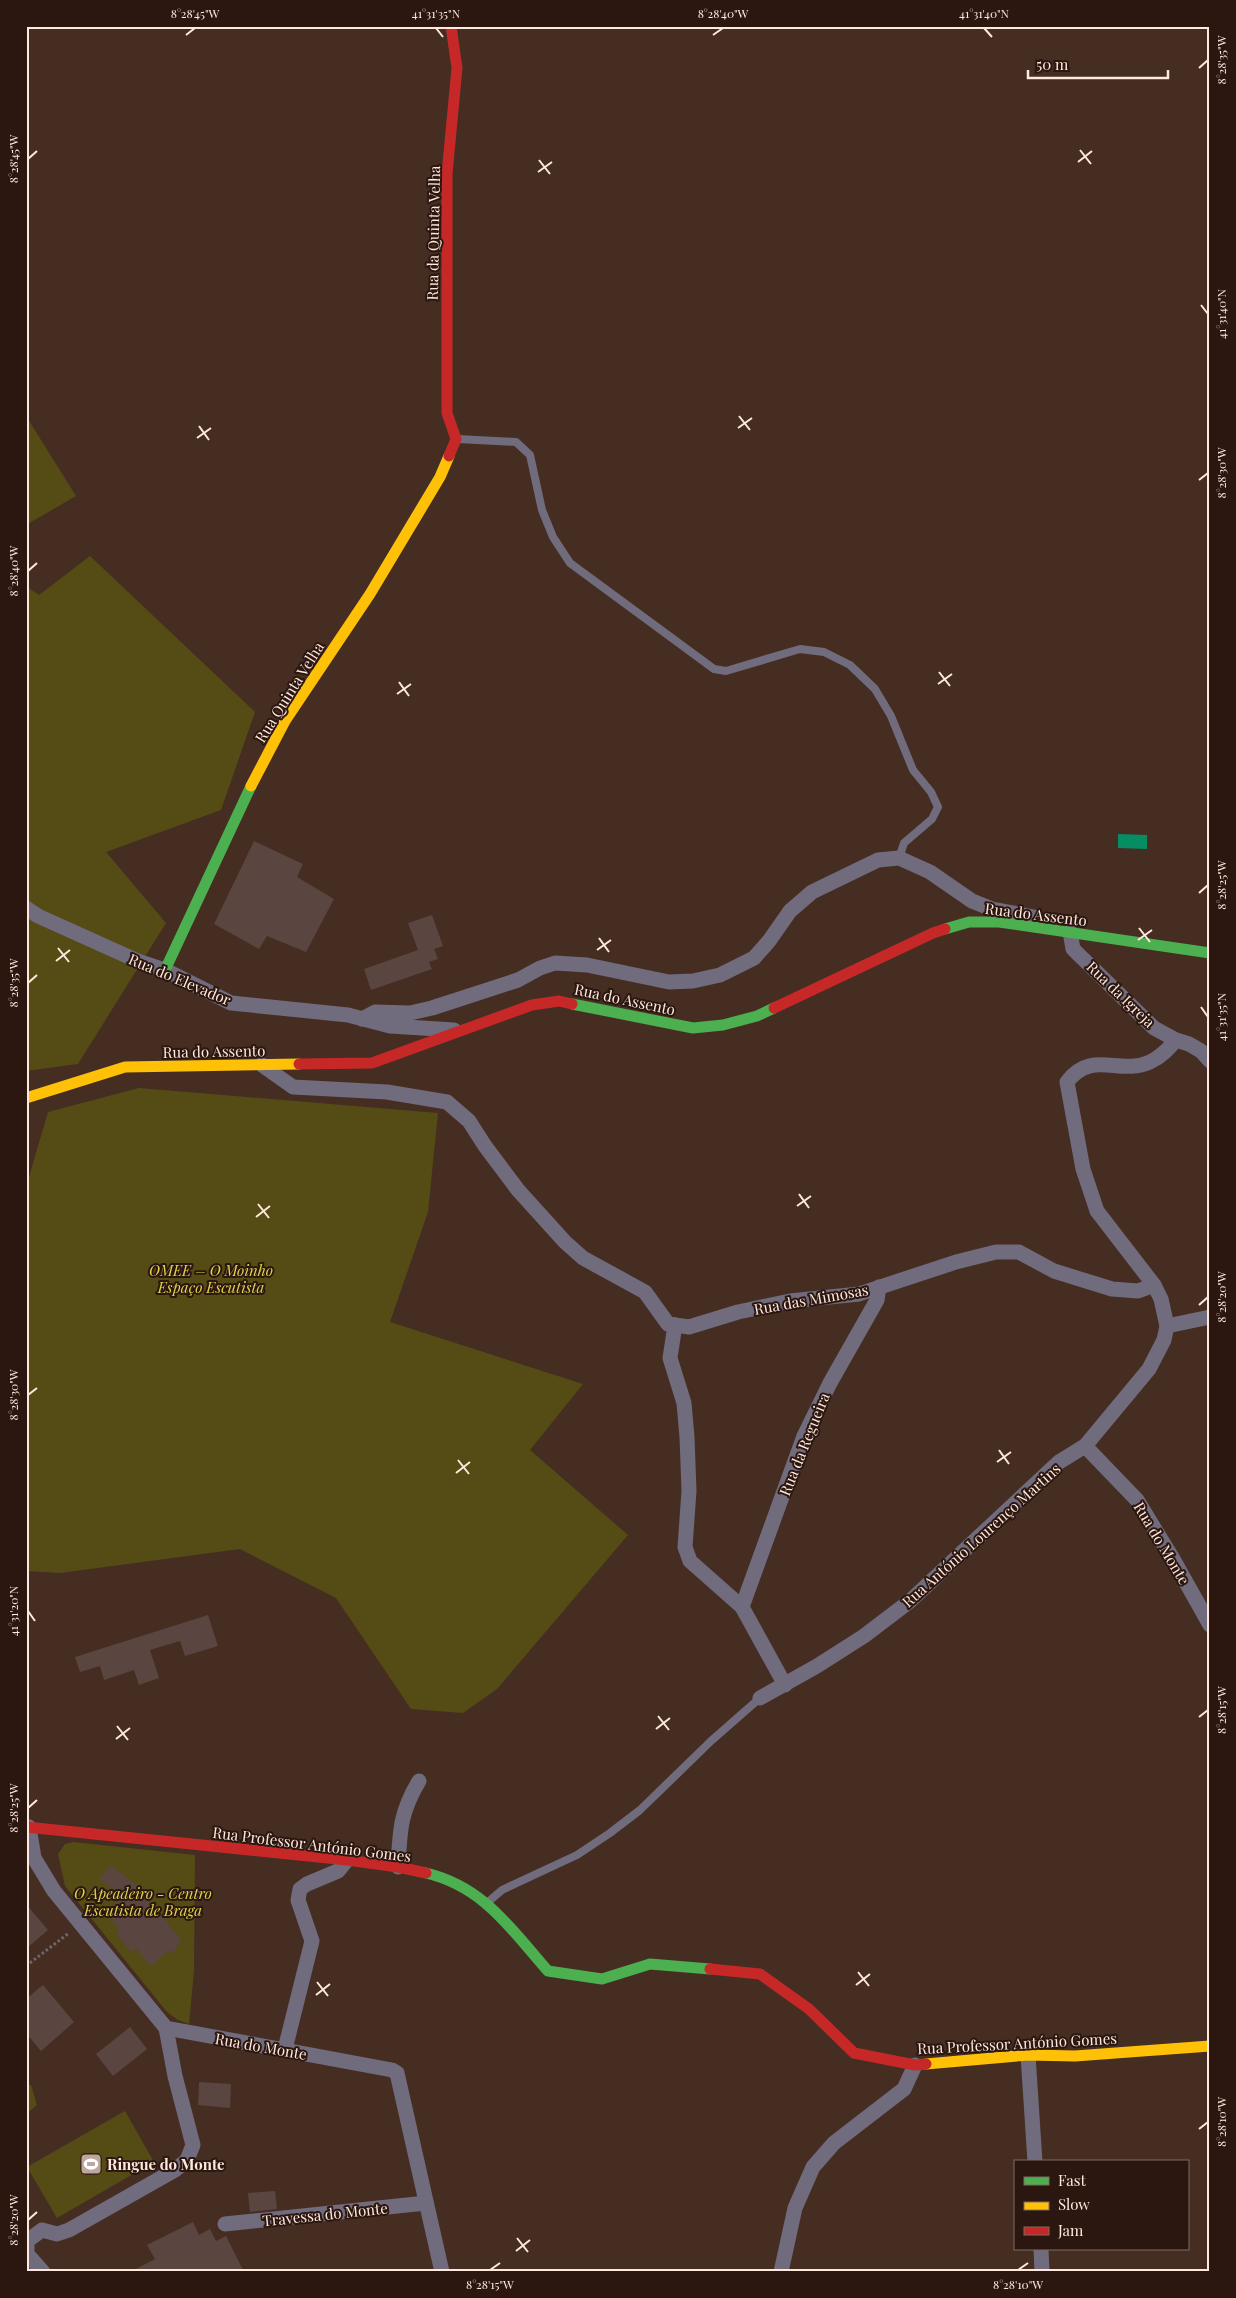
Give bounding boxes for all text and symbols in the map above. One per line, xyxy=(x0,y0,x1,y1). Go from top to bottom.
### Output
text: 8°28'45"W xyxy=(171,5,219,21)
text: 41°31'35"N xyxy=(412,5,461,21)
text: 8°28'40"W xyxy=(698,5,749,21)
text: 41°31'40"N xyxy=(959,5,1009,21)
text: 8°28'35"W xyxy=(1213,35,1229,85)
scale bar xyxy=(1028,48,1168,80)
text: 50 m xyxy=(1036,54,1069,74)
text: 8°28'45"W xyxy=(5,135,21,183)
street label: Rua da Quinta Velha xyxy=(422,165,444,301)
text: 41°31'40"N xyxy=(1213,289,1229,339)
text: 8°28'30"W xyxy=(1213,447,1229,499)
text: 8°28'40"W xyxy=(5,545,21,596)
street label: Rua Quinta Velha xyxy=(250,637,328,746)
text: 8°28'25"W xyxy=(1213,860,1229,910)
street label: Rua do Assento xyxy=(984,898,1088,930)
street label: Rua do Elevador xyxy=(126,948,234,1010)
street label: Rua da Igreja xyxy=(1083,956,1160,1032)
text: 8°28'35"W xyxy=(5,958,21,1008)
street label: Rua do Assento xyxy=(573,979,677,1019)
text: 41°31'35"N xyxy=(1213,992,1229,1041)
street label: Rua do Assento xyxy=(163,1040,265,1062)
park label: OMEE – O Moinho Espaço Escutista xyxy=(149,1260,273,1297)
text: 8°28'20"W xyxy=(1213,1271,1229,1323)
street label: Rua das Mimosas xyxy=(752,1279,870,1319)
text: 8°28'30"W xyxy=(5,1369,21,1421)
street label: Rua da Regueira xyxy=(774,1389,834,1498)
street label: Rua António Lourenço Martins xyxy=(898,1458,1064,1612)
street label: Rua do Monte xyxy=(1129,1498,1195,1588)
text: 41°31'20"N xyxy=(5,1585,21,1636)
text: 8°28'15"W xyxy=(1213,1686,1229,1734)
text: 8°28'25"W xyxy=(5,1783,21,1833)
street label: Rua Professor António Gomes xyxy=(212,1822,412,1866)
park label: O Apeadeiro - Centro Escutista de Braga xyxy=(74,1883,212,1920)
street label: Rua do Monte xyxy=(213,2028,309,2064)
street label: Rua Professor António Gomes xyxy=(917,2028,1117,2058)
text: 8°28'10"W xyxy=(1213,2097,1229,2147)
sports icon: Ringue do Monte xyxy=(79,2152,103,2176)
place label: Ringue do Monte xyxy=(107,2154,225,2174)
legend xyxy=(1014,2160,1188,2250)
text: Fast xyxy=(1058,2170,1087,2190)
text: 8°28'20"W xyxy=(5,2194,21,2246)
text: Slow xyxy=(1058,2194,1090,2214)
street label: Travessa do Monte xyxy=(261,2197,389,2231)
text: Jam xyxy=(1057,2220,1084,2240)
text: 8°28'15"W xyxy=(466,2276,514,2292)
text: 8°28'10"W xyxy=(993,2276,1043,2292)

